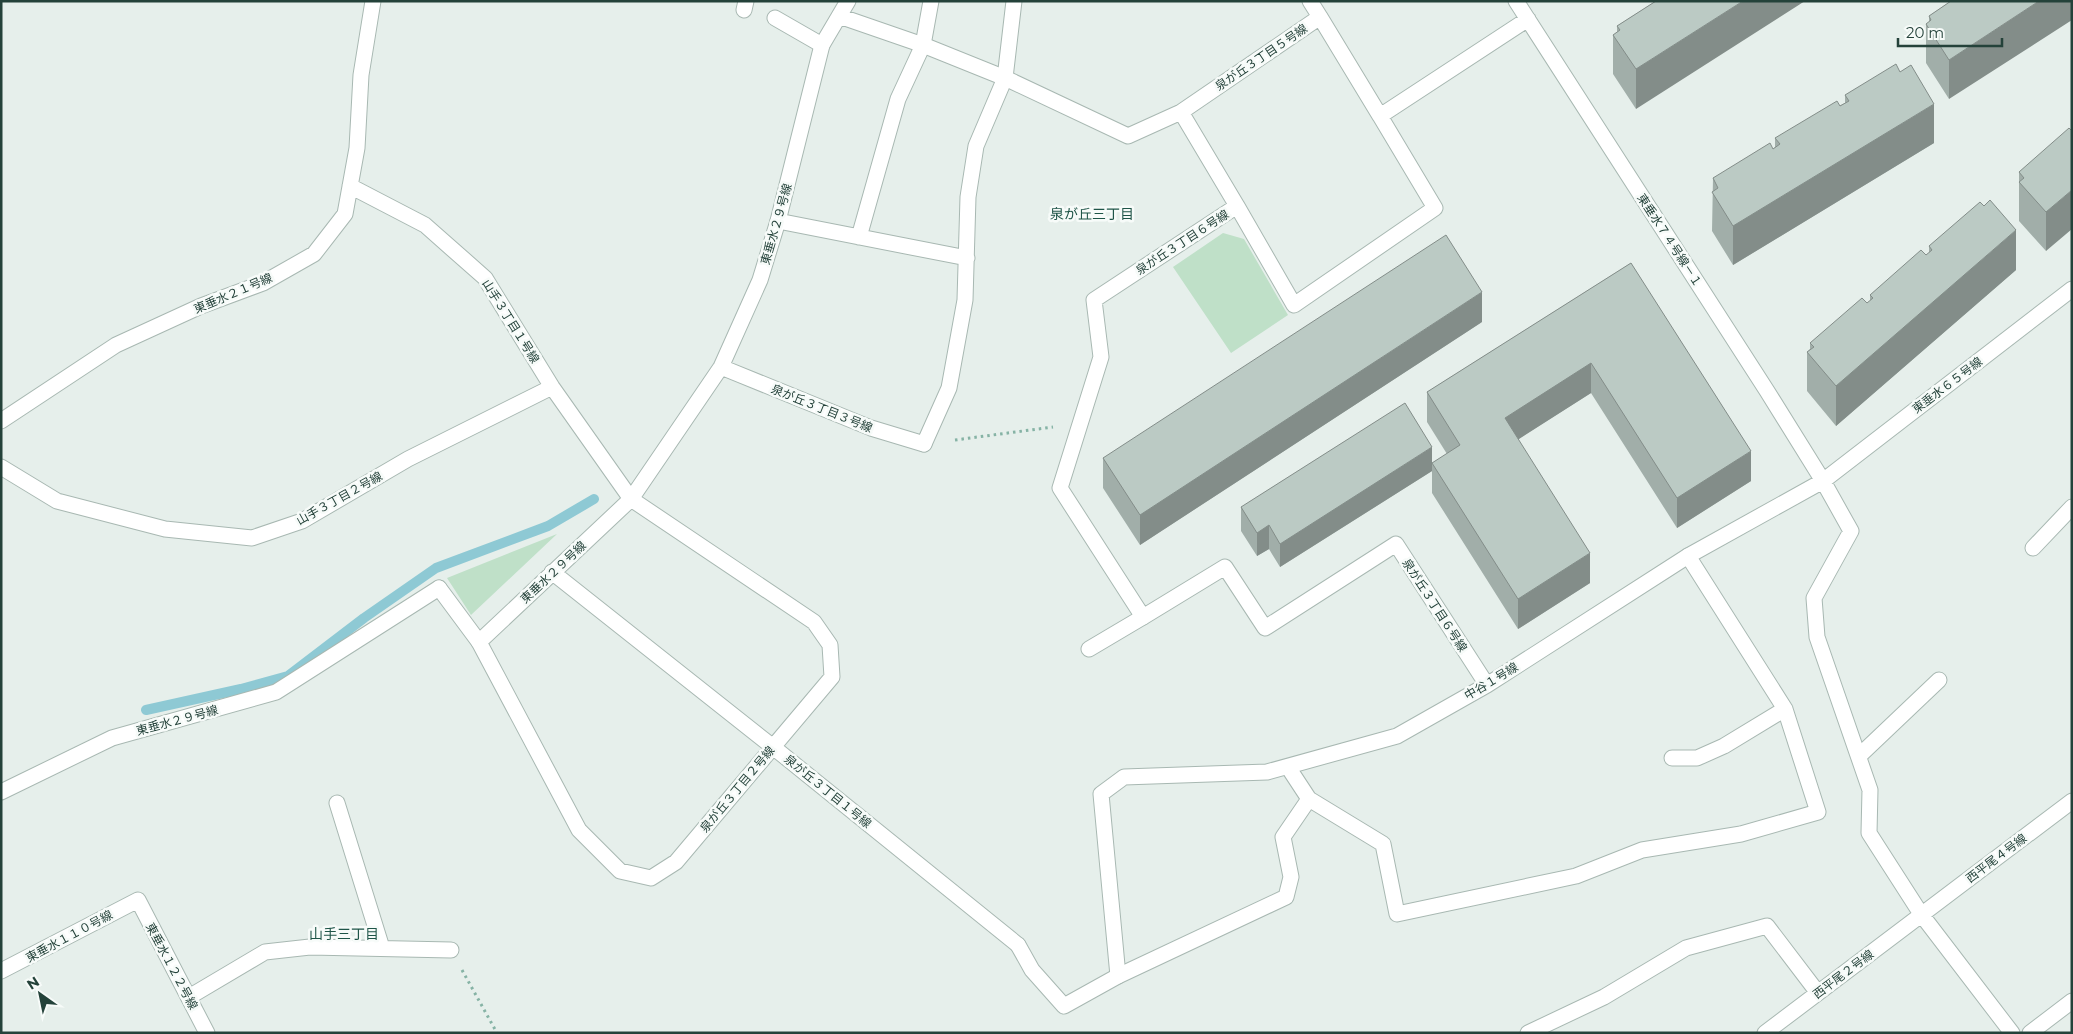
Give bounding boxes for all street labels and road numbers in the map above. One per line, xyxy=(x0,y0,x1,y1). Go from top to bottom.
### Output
street label: 泉が丘３丁目５号線 xyxy=(1212,21,1310,93)
street label: 東垂水２９号線 xyxy=(757,182,795,266)
street label: 東垂水７４号線－１ xyxy=(1634,191,1706,289)
street label: 泉が丘３丁目６号線 xyxy=(1133,206,1231,278)
street label: 東垂水２１号線 xyxy=(191,270,275,316)
street label: 山手３丁目１号線 xyxy=(479,276,543,366)
street label: 東垂水６５号線 xyxy=(1909,354,1985,416)
street label: 泉が丘３丁目３号線 xyxy=(769,381,875,435)
street label: 山手３丁目２号線 xyxy=(293,468,385,528)
street label: 東垂水２９号線 xyxy=(517,538,589,606)
street label: 泉が丘３丁目６号線 xyxy=(1399,556,1471,654)
street label: 中谷１号線 xyxy=(1461,659,1521,703)
street label: 東垂水２９号線 xyxy=(134,702,220,738)
street label: 泉が丘３丁目２号線 xyxy=(697,743,777,835)
street label: 泉が丘３丁目１号線 xyxy=(781,751,875,831)
street label: 西平尾４号線 xyxy=(1963,830,2029,886)
street label: 東垂水１１０号線 xyxy=(23,907,115,965)
street label: 東垂水１２２号線 xyxy=(143,920,201,1012)
street label: 西平尾２号線 xyxy=(1810,946,1876,1002)

